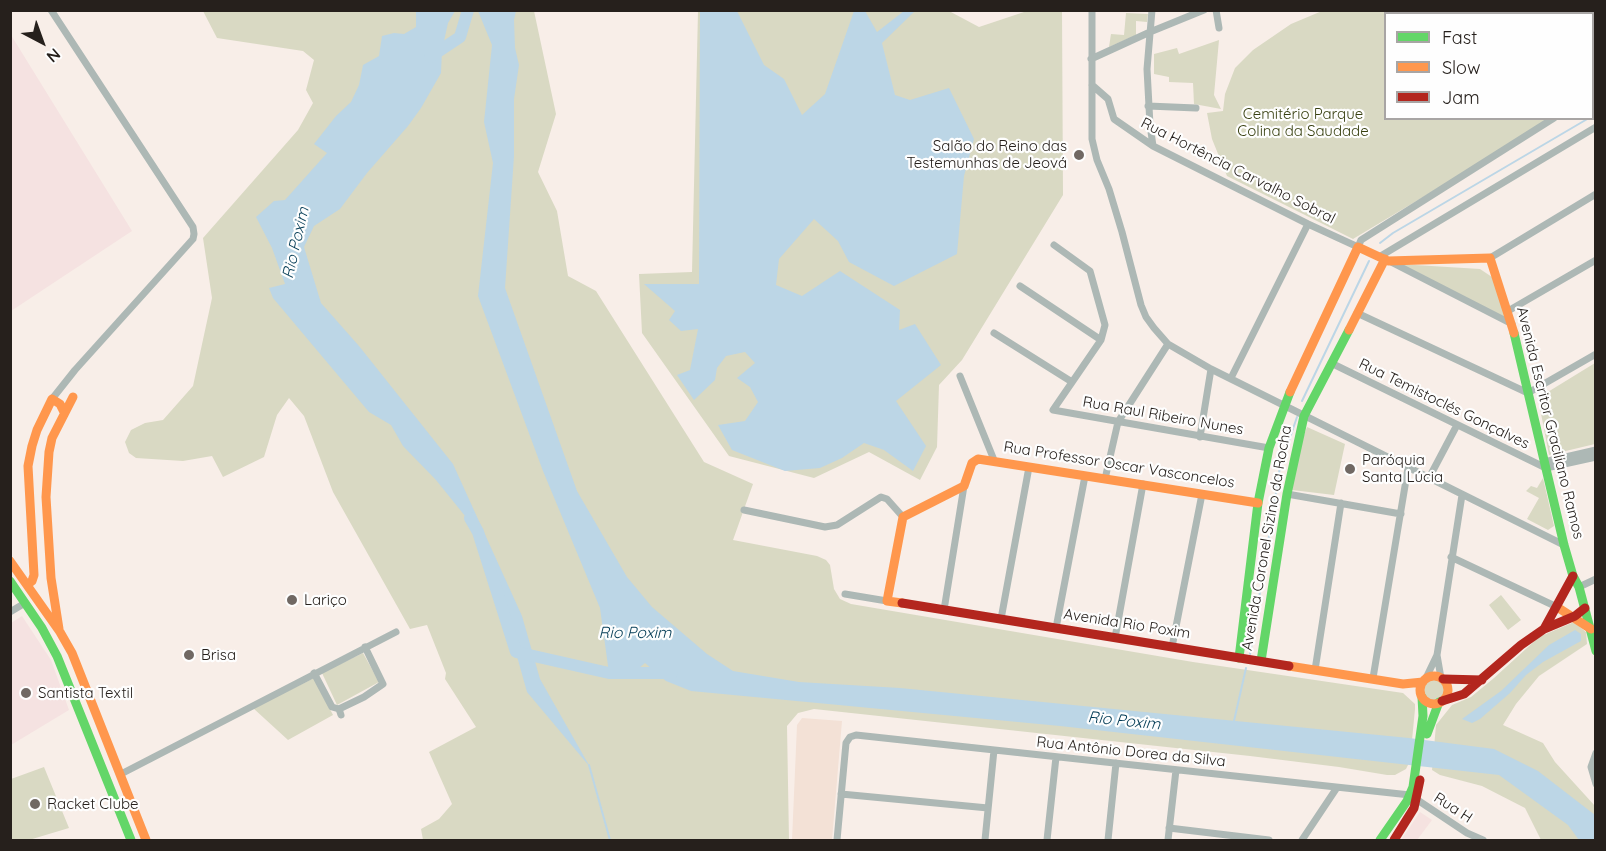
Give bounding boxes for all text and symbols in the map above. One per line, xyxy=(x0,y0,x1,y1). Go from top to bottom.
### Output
north arrow xyxy=(12,12,72,72)
legend xyxy=(1384,12,1594,120)
text: Fast xyxy=(1442,26,1477,49)
text: N xyxy=(43,44,65,67)
text: Slow xyxy=(1442,56,1480,79)
text: Jam xyxy=(1442,86,1480,109)
park label: Cemitério Parque Colina da Saudade xyxy=(1237,105,1369,140)
street label: Rua Hortência Carvalho Sobral xyxy=(1138,114,1338,228)
place label: Salão do Reino das Testemunhas de Jeová xyxy=(906,137,1067,172)
marker: Salão do Reino das Testemunhas de Jeová xyxy=(1072,148,1086,162)
water label: Rio Poxim xyxy=(278,205,314,281)
street label: Avenida Escritor Graciliano Ramos xyxy=(1512,305,1588,541)
street label: Rua Temistoclés Gonçalves xyxy=(1356,355,1532,453)
street label: Rua Raul Ribeiro Nunes xyxy=(1081,393,1245,439)
street label: Avenida Coronel Sizino da Rocha xyxy=(1238,424,1296,652)
street label: Rua Professor Oscar Vasconcelos xyxy=(1002,438,1236,492)
place label: Paróquia Santa Lúcia xyxy=(1362,451,1443,486)
marker: Paróquia Santa Lúcia xyxy=(1343,462,1357,476)
place label: Lariço xyxy=(304,591,347,609)
marker: Lariço xyxy=(285,593,299,607)
street label: Avenida Rio Poxim xyxy=(1062,605,1192,643)
water label: Rio Poxim xyxy=(599,623,671,643)
place label: Brisa xyxy=(201,646,236,664)
marker: Brisa xyxy=(182,648,196,662)
place label: Santista Textil xyxy=(38,684,133,702)
marker: Santista Textil xyxy=(19,686,33,700)
water label: Rio Poxim xyxy=(1087,708,1161,734)
street label: Rua Antônio Dorea da Silva xyxy=(1035,733,1227,771)
street label: Rua H xyxy=(1430,789,1476,827)
place label: Racket Clube xyxy=(47,795,139,813)
marker: Racket Clube xyxy=(28,797,42,811)

